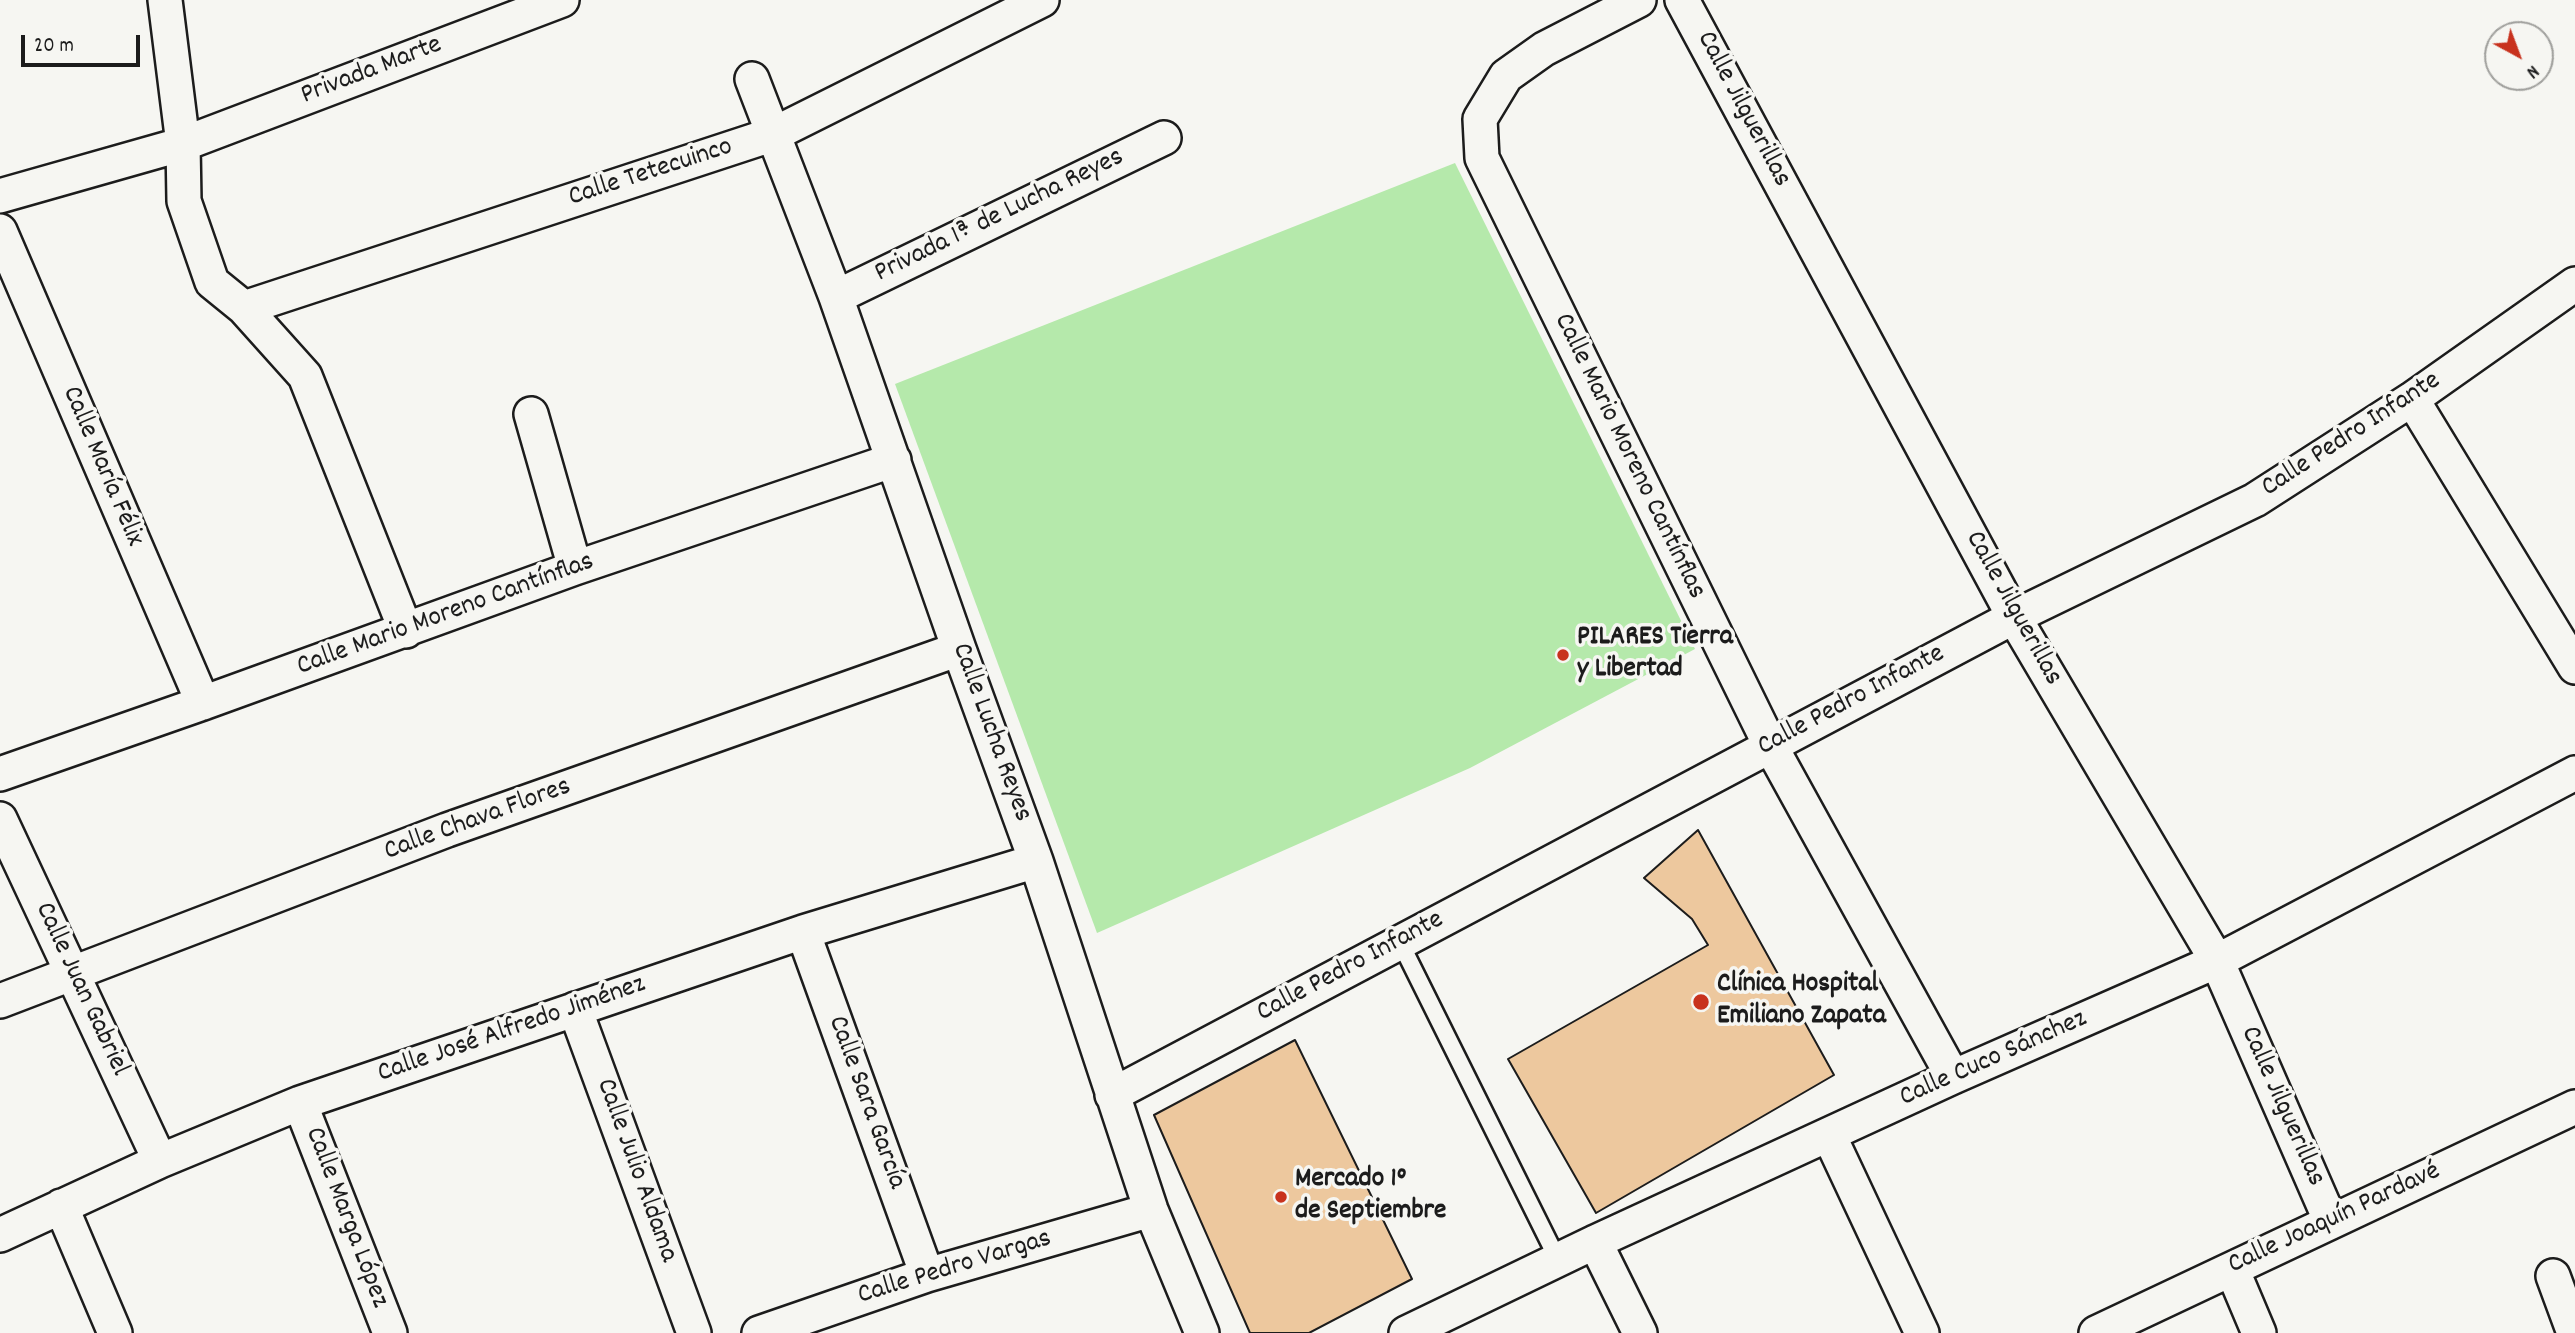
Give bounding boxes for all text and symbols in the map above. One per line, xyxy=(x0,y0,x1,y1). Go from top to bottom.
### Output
scale bar xyxy=(24,21,144,65)
north arrow xyxy=(2484,21,2554,91)
street label: Calle Jilguerillas xyxy=(1687,26,1797,194)
street label: Privada Marte xyxy=(297,30,447,114)
text: 20 m xyxy=(34,32,74,62)
text: N xyxy=(2519,57,2544,84)
street label: Calle Tetecuinco xyxy=(565,132,737,216)
street label: Privada 1ª de Lucha Reyes xyxy=(870,142,1130,292)
street label: Calle Mario Moreno Cantínflas xyxy=(1544,309,1712,605)
street label: Calle Pedro Infante xyxy=(2256,366,2448,506)
street label: Calle María Félix xyxy=(52,382,150,552)
street label: Calle Jilguerillas xyxy=(1956,526,2068,692)
street label: Calle Mario Moreno Cantínflas xyxy=(293,547,599,685)
place label: PILARES Tierra y Libertad xyxy=(1577,622,1733,688)
street label: Calle Lucha Reyes xyxy=(942,639,1038,827)
street label: Calle Pedro Infante xyxy=(1753,639,1951,765)
marker: PILARES Tierra y Libertad xyxy=(1555,647,1571,663)
street label: Calle Chava Flores xyxy=(380,772,576,870)
street label: Calle Juan Gabriel xyxy=(25,898,135,1082)
street label: Calle Pedro Infante xyxy=(1252,905,1450,1031)
street label: Calle José Alfredo Jiménez xyxy=(374,969,650,1093)
place label: Clínica Hospital Emiliano Zapata xyxy=(1717,969,1886,1035)
marker: Clínica Hospital Emiliano Zapata xyxy=(1691,992,1711,1012)
street label: Calle Cuco Sánchez xyxy=(1895,1004,2093,1116)
street label: Calle Sara García xyxy=(818,1012,912,1194)
street label: Calle Jilguerillas xyxy=(2231,1022,2331,1192)
street label: Calle Julio Aldama xyxy=(586,1075,684,1267)
street label: Calle Marga López xyxy=(295,1123,395,1313)
street label: Calle Joaquín Pardavé xyxy=(2224,1156,2446,1284)
place label: Mercado 1° de Septiembre xyxy=(1295,1164,1446,1230)
marker: Mercado 1° de Septiembre xyxy=(1273,1189,1289,1205)
street label: Calle Pedro Vargas xyxy=(854,1224,1056,1314)

